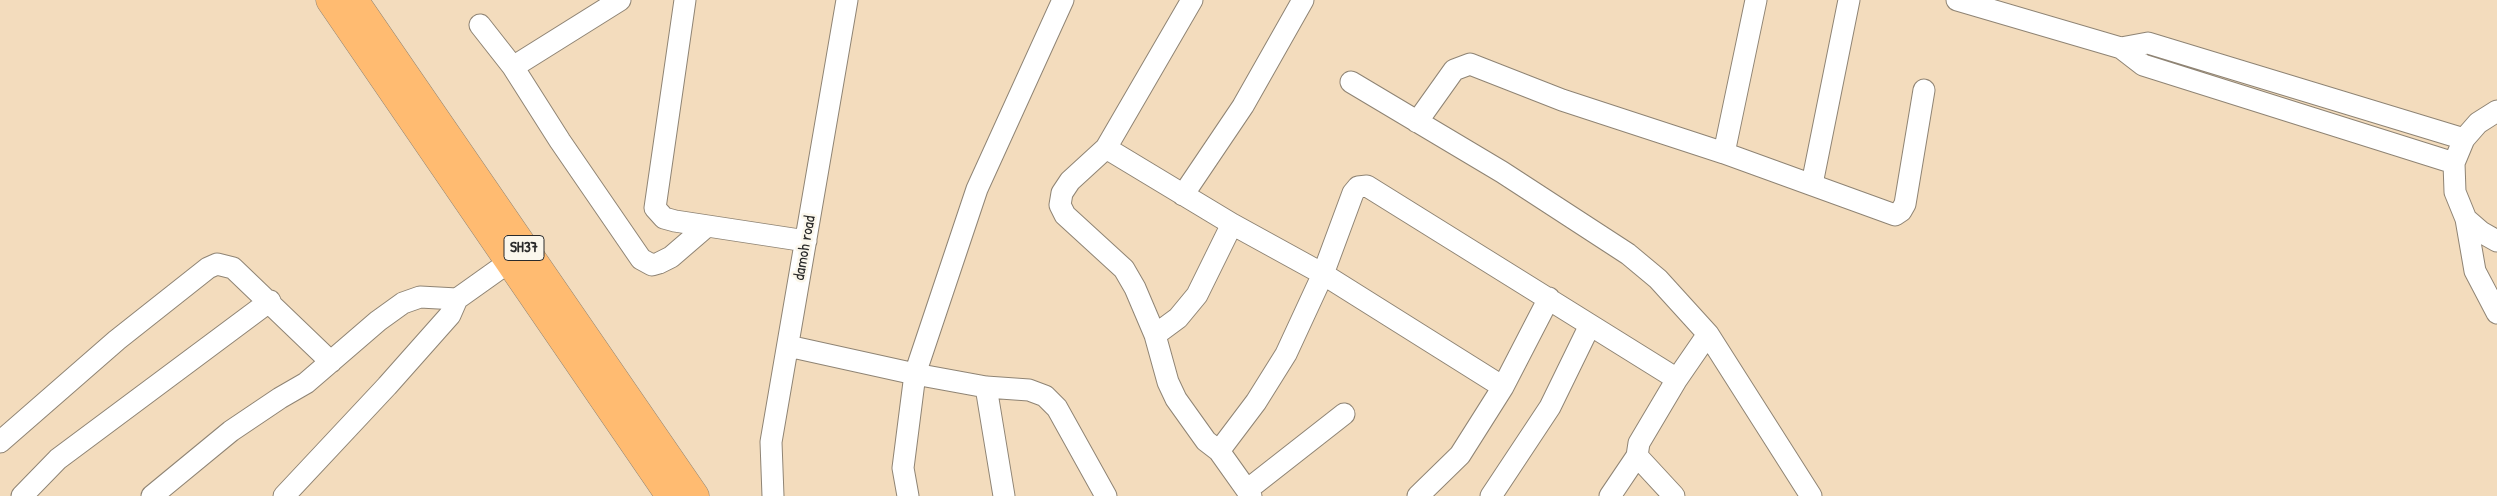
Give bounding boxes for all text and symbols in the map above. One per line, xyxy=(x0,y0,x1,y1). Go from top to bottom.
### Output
street label: damoh road xyxy=(790,214,820,282)
road number: SH37 xyxy=(504,236,544,260)

